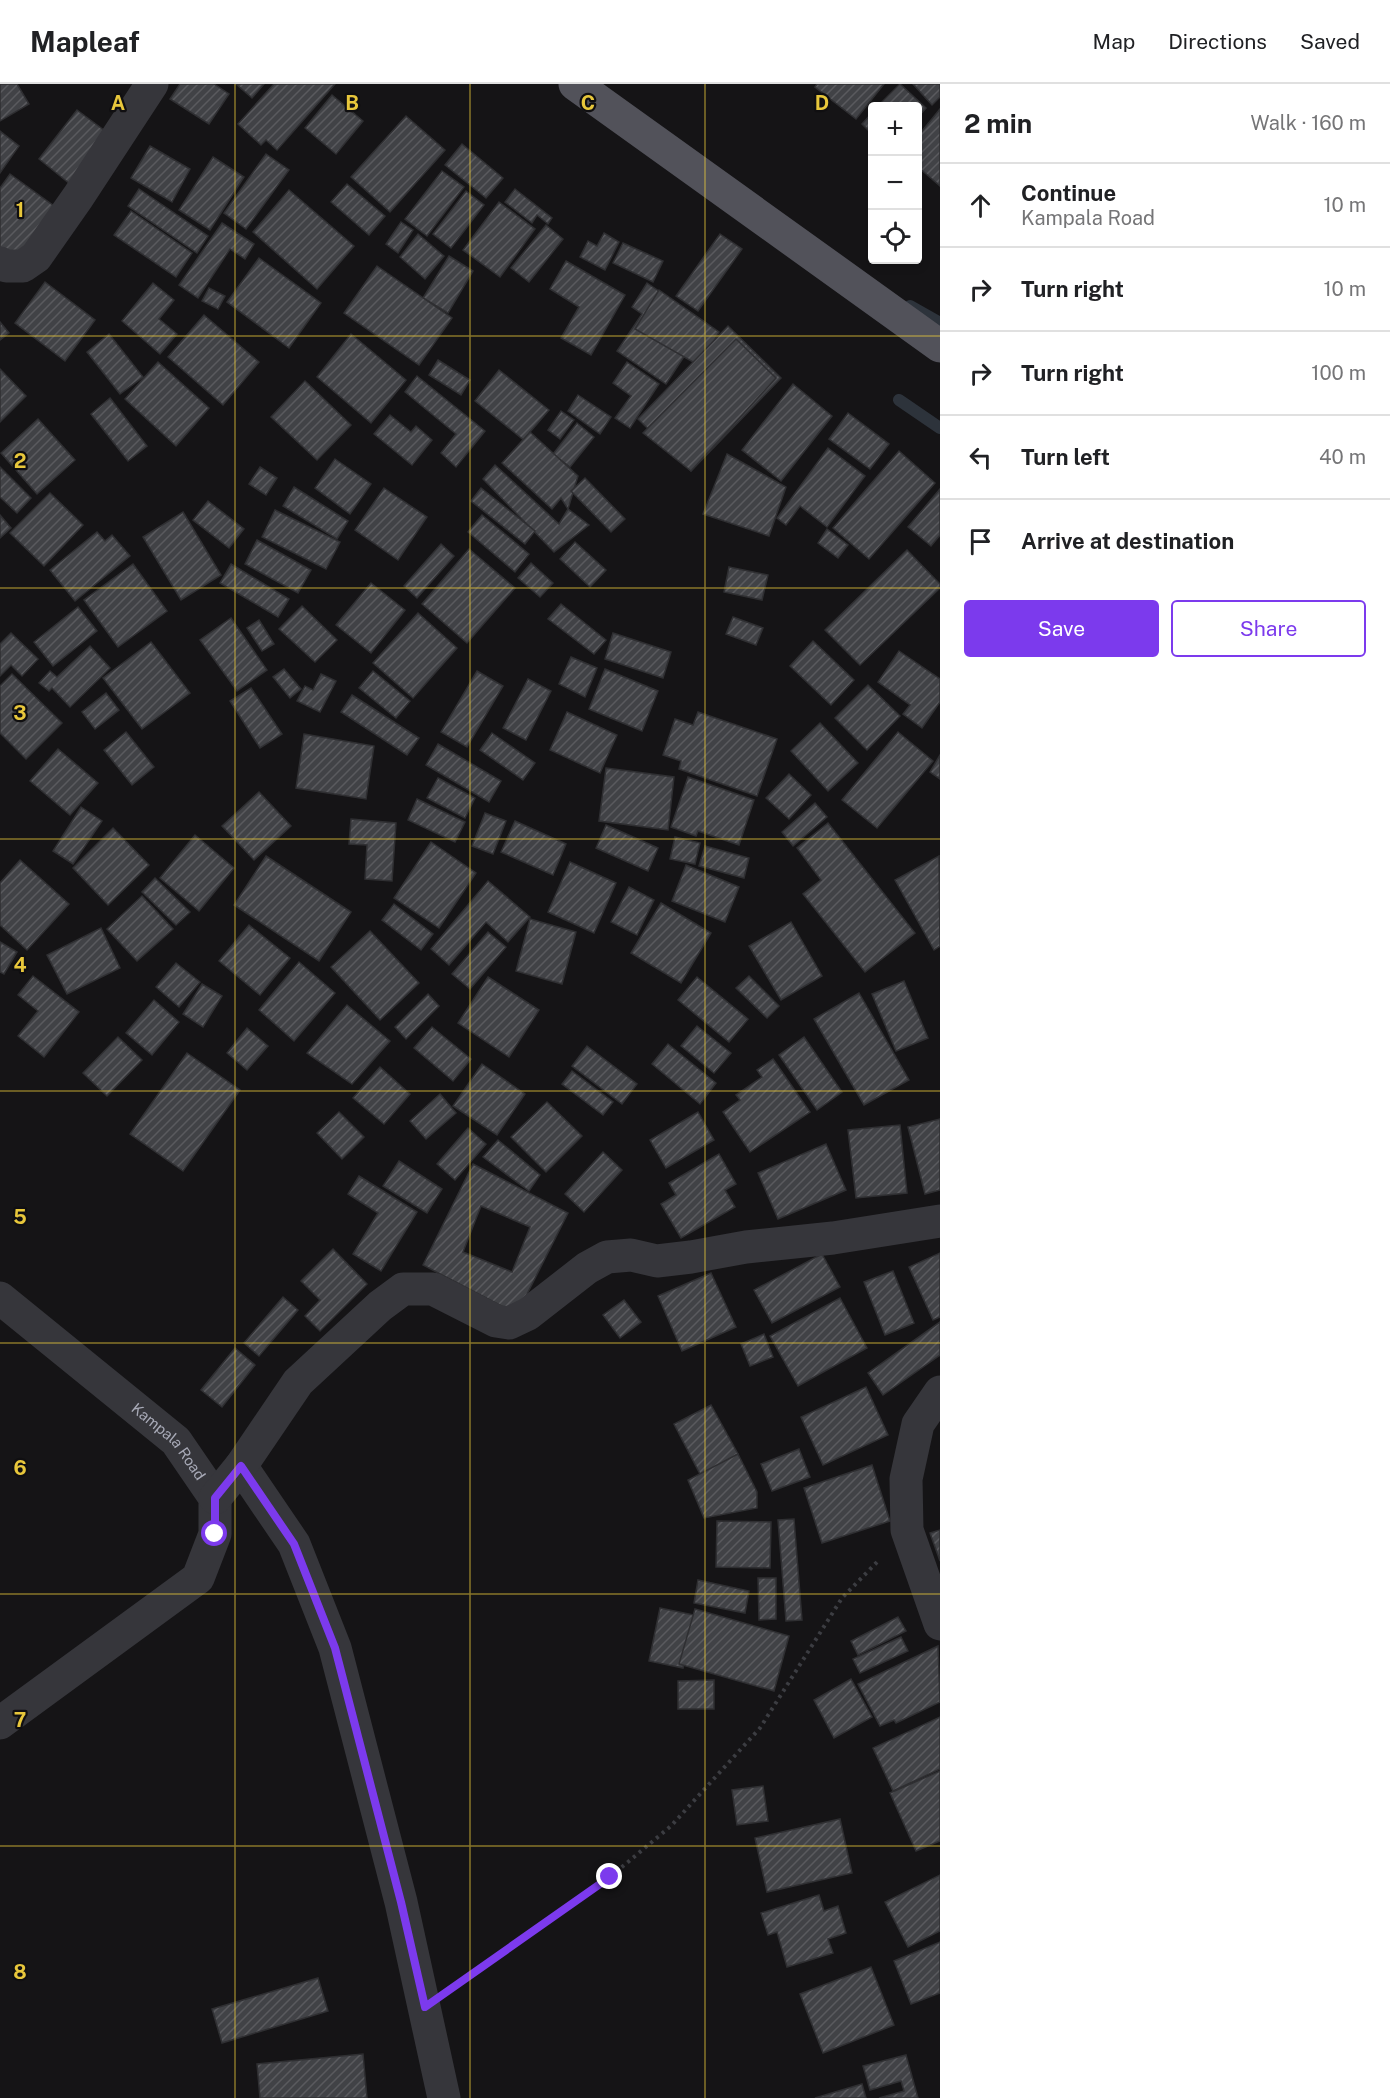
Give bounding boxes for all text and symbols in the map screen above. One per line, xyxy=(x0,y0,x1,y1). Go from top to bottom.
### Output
text: Mapleaf xyxy=(30,25,140,58)
text: Map xyxy=(1093,29,1135,54)
text: Directions xyxy=(1168,29,1267,54)
text: Saved xyxy=(1300,29,1360,54)
text: A xyxy=(111,91,125,115)
text: B xyxy=(345,91,359,115)
text: C xyxy=(581,91,595,115)
text: D xyxy=(815,91,829,115)
map controls xyxy=(868,102,922,264)
button: + xyxy=(868,102,922,156)
text: 2 min xyxy=(964,108,1032,139)
text: Walk · 160 m xyxy=(1251,111,1366,135)
button: − xyxy=(868,156,922,210)
text: Continue xyxy=(1021,180,1116,206)
icon: ahead xyxy=(964,189,997,222)
text: 10 m xyxy=(1323,193,1366,217)
text: 1 xyxy=(16,198,24,222)
text: Kampala Road xyxy=(1021,206,1155,230)
button: locate xyxy=(868,210,922,264)
icon: right xyxy=(964,273,997,306)
text: Turn right xyxy=(1021,276,1124,302)
text: 10 m xyxy=(1323,277,1366,301)
icon: right xyxy=(964,357,997,390)
text: Turn right xyxy=(1021,360,1124,386)
text: 100 m xyxy=(1311,361,1366,385)
icon: left xyxy=(964,441,997,474)
text: Turn left xyxy=(1021,444,1110,470)
text: 40 m xyxy=(1319,445,1366,469)
text: 2 xyxy=(14,449,26,473)
icon: arrive xyxy=(964,525,997,558)
text: Arrive at destination xyxy=(1021,528,1234,554)
button: Save xyxy=(964,600,1159,657)
button: Share xyxy=(1171,600,1366,657)
text: 3 xyxy=(13,701,27,725)
text: 4 xyxy=(13,953,27,977)
text: 5 xyxy=(13,1205,27,1229)
street label: Kampala Road xyxy=(128,1399,209,1483)
text: 6 xyxy=(13,1456,27,1480)
route start xyxy=(201,1520,227,1546)
text: 7 xyxy=(14,1708,26,1732)
route end xyxy=(596,1863,622,1889)
text: 8 xyxy=(13,1960,27,1984)

